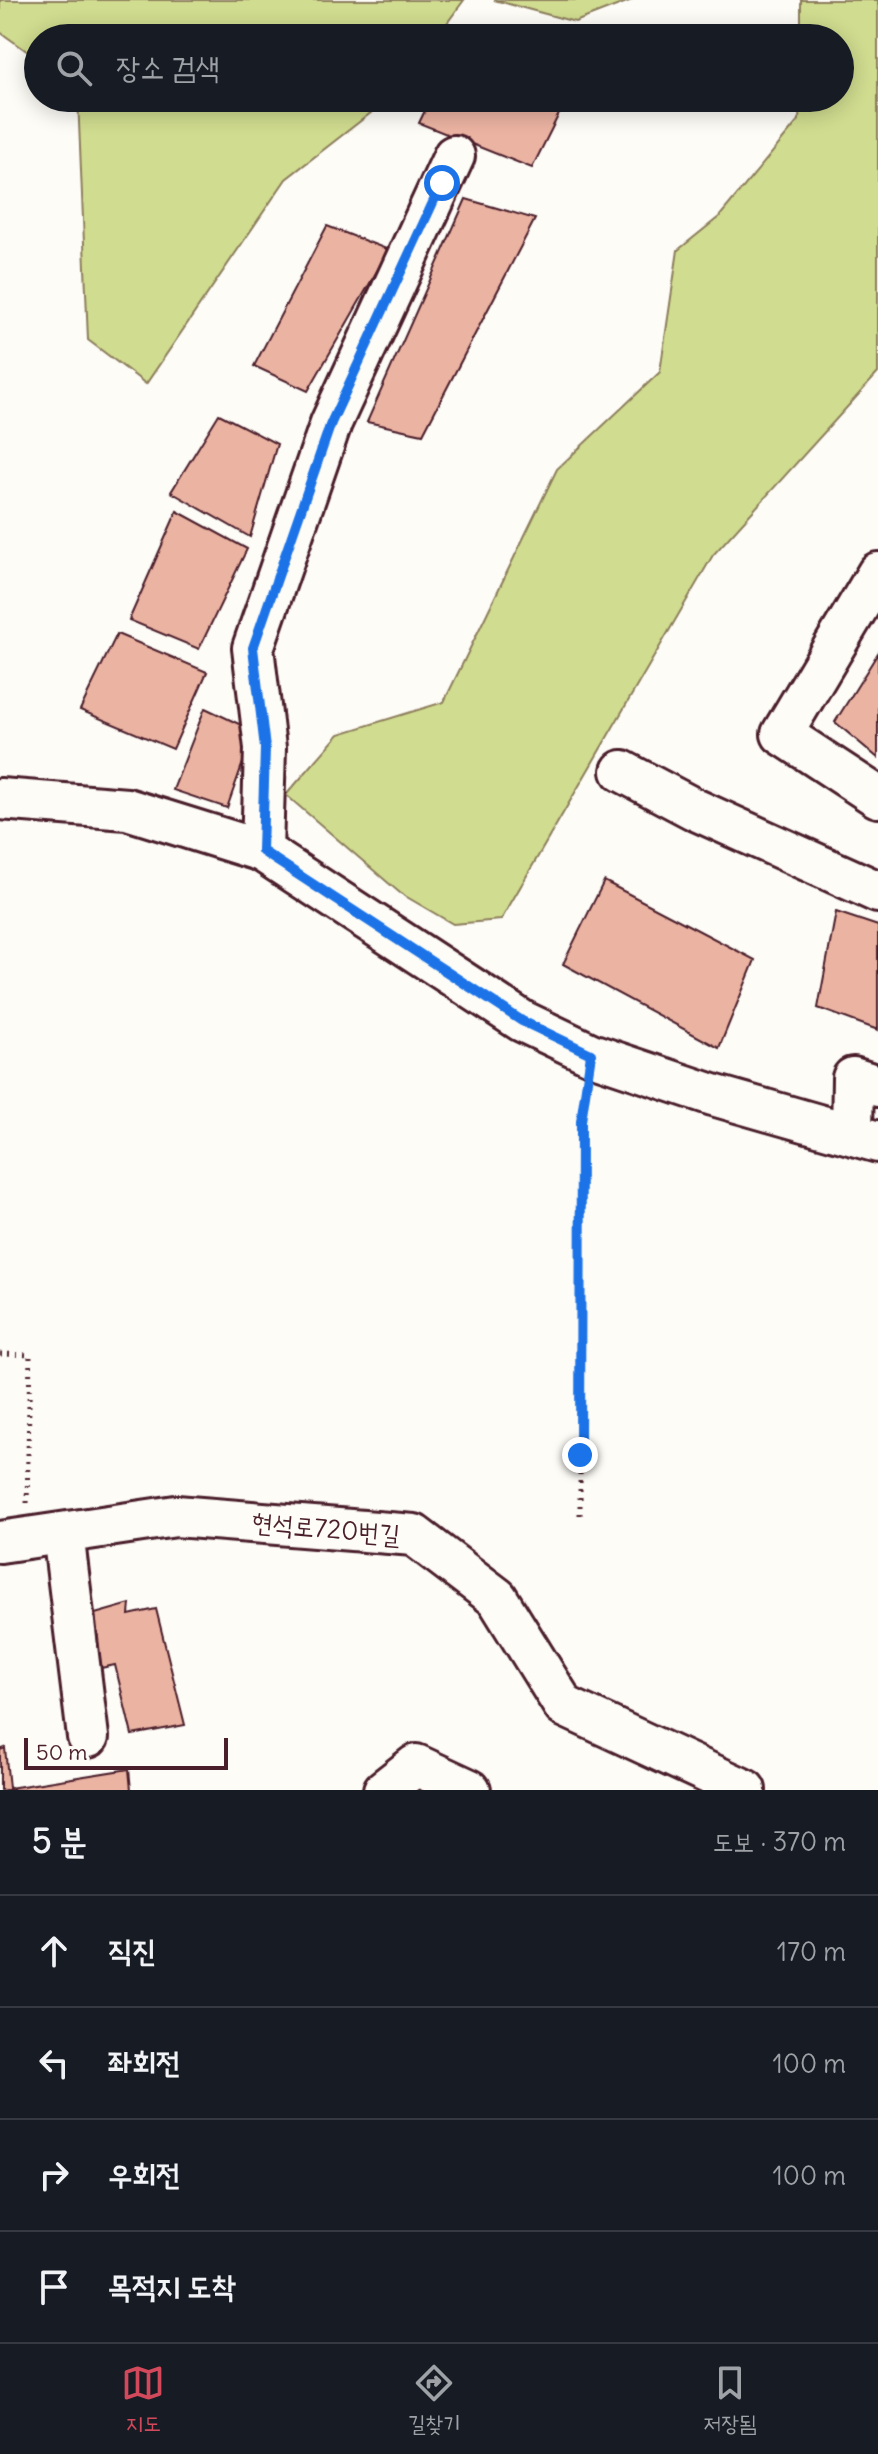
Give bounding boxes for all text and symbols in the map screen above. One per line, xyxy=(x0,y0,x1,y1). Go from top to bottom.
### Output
search box xyxy=(24,24,854,112)
icon: search xyxy=(52,46,96,90)
text: 장소 검색 xyxy=(116,48,220,86)
route start xyxy=(424,165,460,201)
route end xyxy=(562,1437,598,1473)
street label: 현석로720번길 xyxy=(250,1505,402,1551)
scale bar xyxy=(24,1734,228,1770)
text: 50 m xyxy=(36,1738,88,1766)
text: 5 분 xyxy=(32,1819,87,1862)
text: 도보 · 370 m xyxy=(712,1825,846,1858)
icon: ahead xyxy=(32,1929,76,1973)
text: 직진 xyxy=(108,1931,156,1969)
text: 170 m xyxy=(777,1935,846,1968)
icon: left xyxy=(32,2041,76,2085)
text: 좌회전 xyxy=(108,2043,180,2081)
text: 100 m xyxy=(772,2047,846,2080)
icon: right xyxy=(32,2153,76,2197)
text: 우회전 xyxy=(108,2155,180,2193)
text: 100 m xyxy=(772,2159,846,2192)
icon: arrive xyxy=(32,2265,76,2309)
text: 목적지 도착 xyxy=(108,2267,236,2305)
tab: 지도 xyxy=(121,2361,165,2438)
tab: 길찾기 xyxy=(408,2361,461,2438)
tab: 저장됨 xyxy=(704,2361,757,2438)

